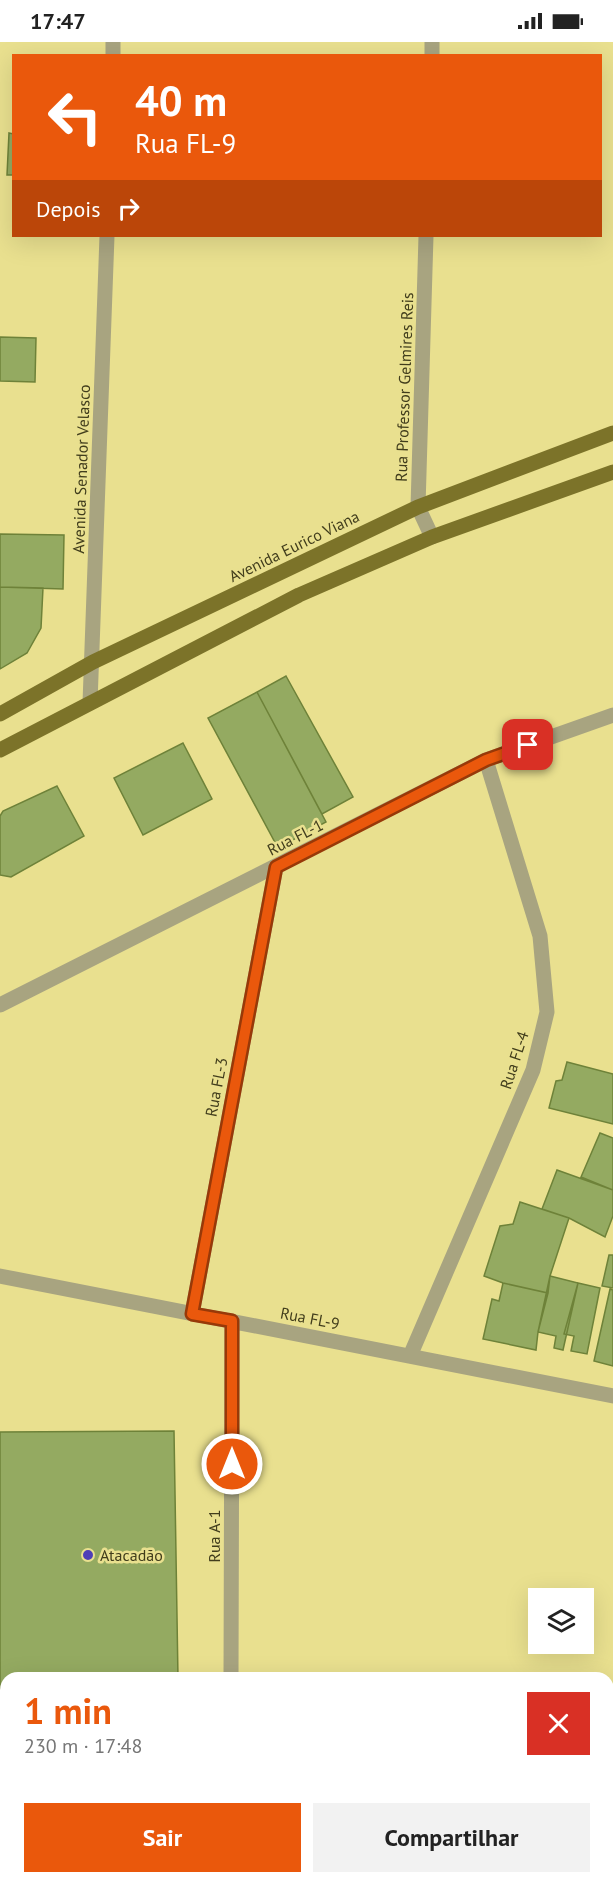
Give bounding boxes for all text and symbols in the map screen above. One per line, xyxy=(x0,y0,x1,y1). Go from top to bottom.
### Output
text: 17:47 xyxy=(30,7,86,35)
text: 40 m xyxy=(135,73,227,128)
icon: left xyxy=(36,78,114,156)
text: Rua FL-9 xyxy=(135,126,236,160)
icon: right xyxy=(112,192,145,225)
text: Depois xyxy=(36,195,100,223)
street label: Rua Professor Gelmires Reis xyxy=(391,292,417,482)
street label: Avenida Senador Velasco xyxy=(68,384,94,554)
street label: Avenida Eurico Viana xyxy=(226,506,362,586)
pin xyxy=(502,719,553,770)
icon: arrive xyxy=(511,728,544,761)
street label: Rua FL-1 xyxy=(264,814,326,860)
street label: Rua FL-4 xyxy=(495,1028,533,1092)
street label: Rua FL-3 xyxy=(200,1056,232,1118)
street label: Rua FL-9 xyxy=(279,1302,341,1334)
position arrow xyxy=(200,1432,264,1496)
street label: Rua A-1 xyxy=(204,1510,224,1562)
place label: Atacadão xyxy=(100,1545,163,1565)
marker: Atacadão xyxy=(81,1548,95,1562)
map controls xyxy=(528,1588,594,1654)
button: layers xyxy=(528,1588,594,1654)
text: 1 min xyxy=(24,1687,112,1734)
button: close xyxy=(527,1692,590,1755)
text: 230 m · 17:48 xyxy=(24,1733,142,1759)
button: Sair xyxy=(24,1803,301,1872)
button: Compartilhar xyxy=(313,1803,590,1872)

